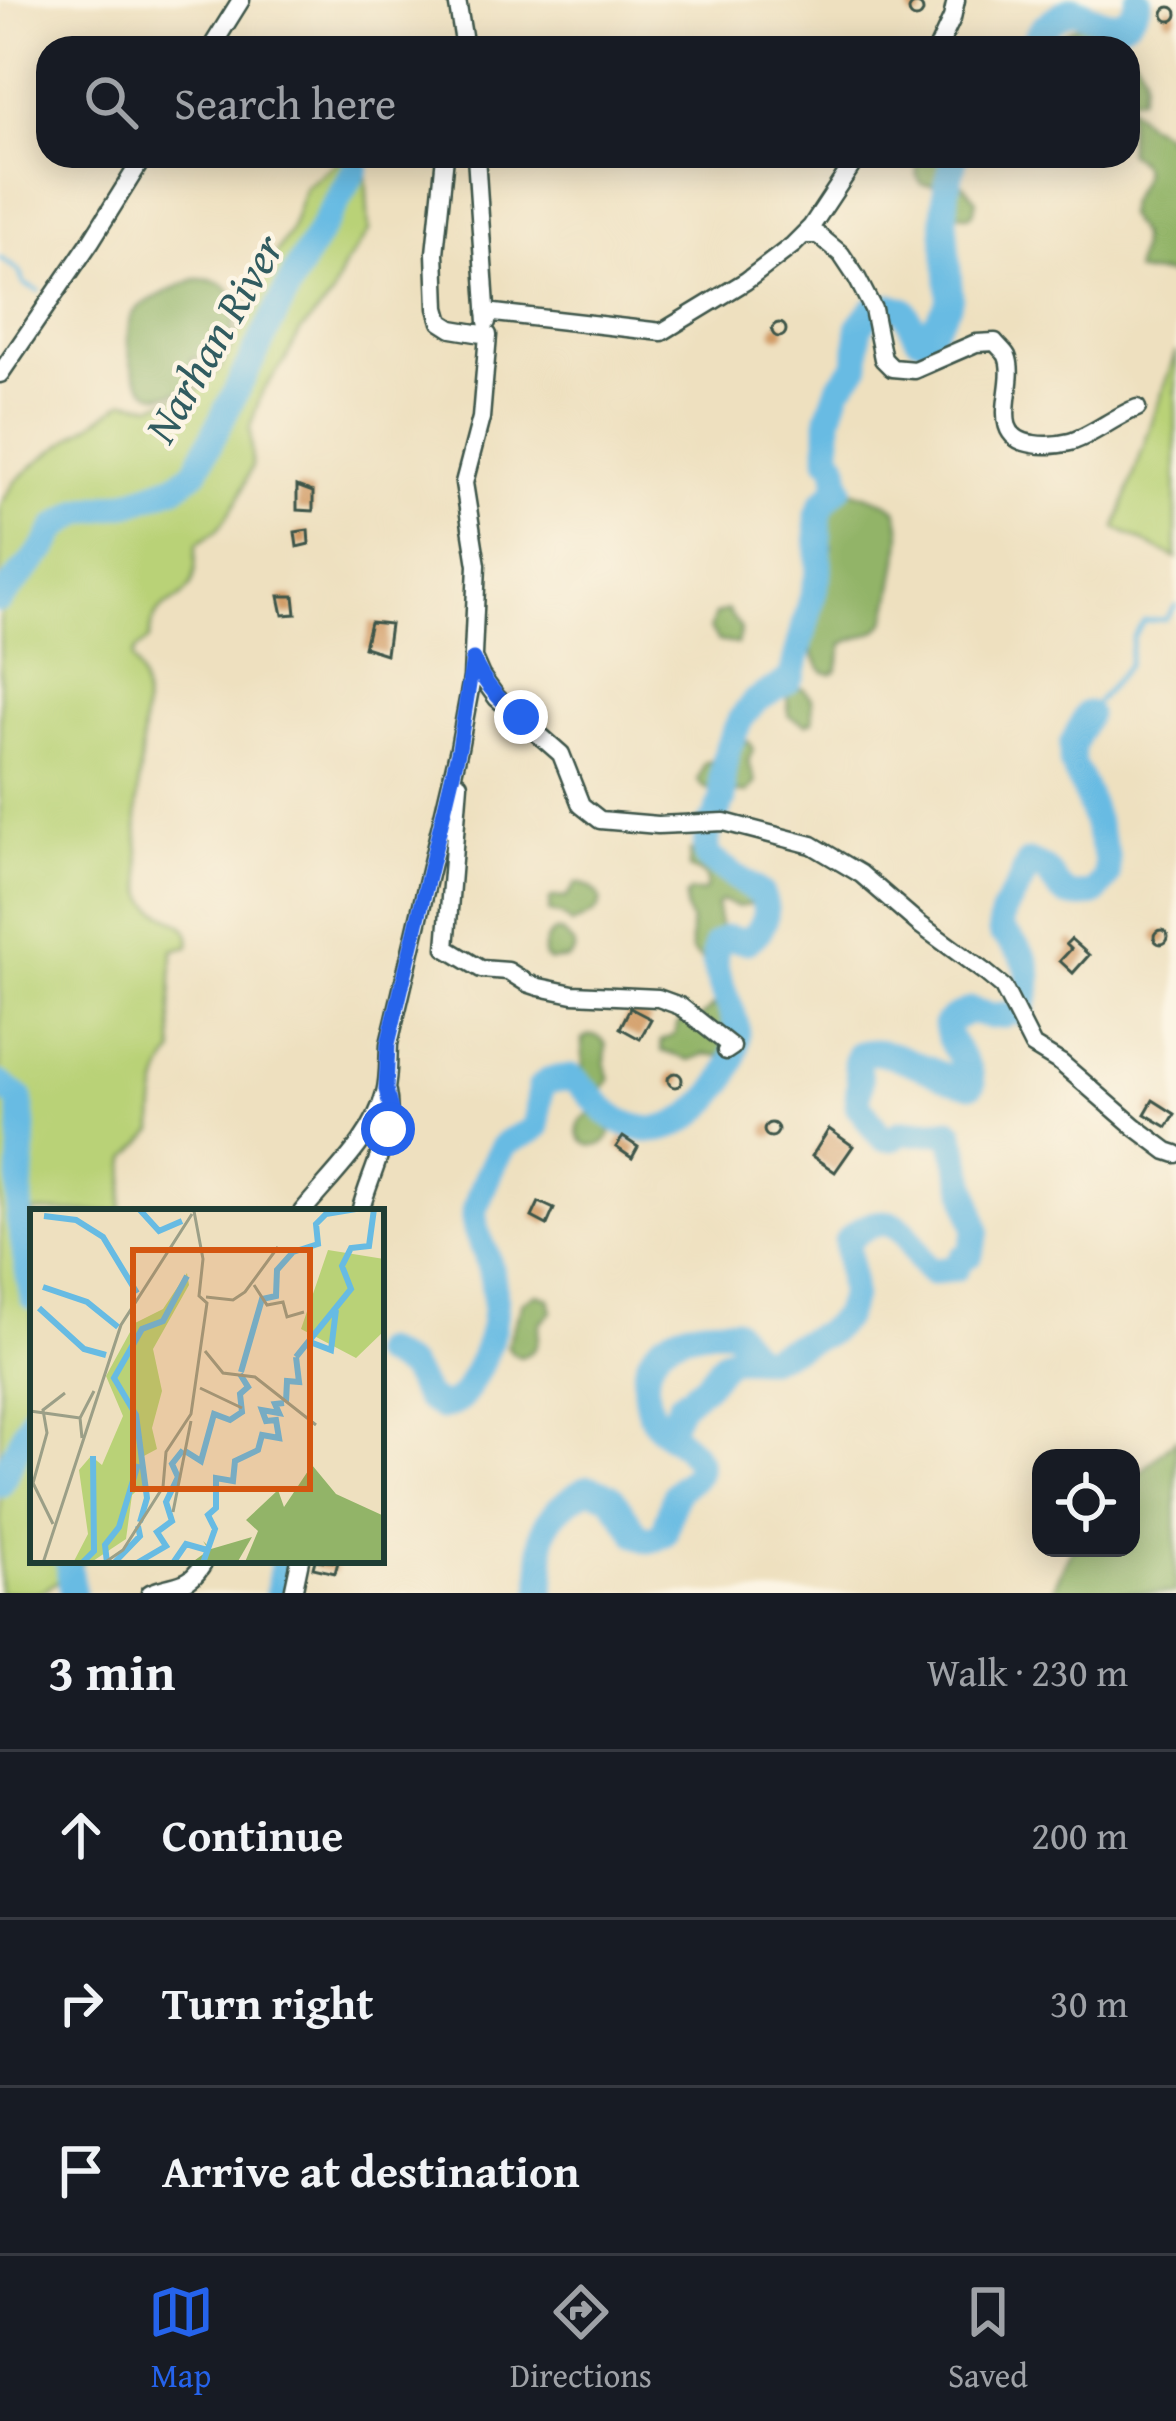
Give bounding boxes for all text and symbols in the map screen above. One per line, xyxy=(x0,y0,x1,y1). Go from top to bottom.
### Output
search box xyxy=(36,36,1140,168)
icon: search xyxy=(78,69,144,135)
text: Search here xyxy=(174,70,396,135)
water label: Narhan River xyxy=(127,221,299,455)
route end xyxy=(494,690,548,744)
route start xyxy=(361,1102,415,1156)
inset map xyxy=(30,1209,384,1563)
map controls xyxy=(1032,1449,1140,1557)
button: locate xyxy=(1032,1449,1140,1557)
text: 3 min xyxy=(48,1634,175,1709)
text: Walk · 230 m xyxy=(927,1643,1128,1700)
icon: ahead xyxy=(48,1802,114,1868)
text: Continue xyxy=(162,1802,343,1867)
text: 200 m xyxy=(1031,1806,1128,1863)
icon: right xyxy=(48,1970,114,2036)
text: Turn right xyxy=(162,1970,374,2035)
text: 30 m xyxy=(1050,1974,1128,2031)
icon: arrive xyxy=(48,2138,114,2204)
text: Arrive at destination xyxy=(162,2138,580,2203)
tab: Map xyxy=(148,2279,214,2399)
tab: Directions xyxy=(510,2279,652,2399)
tab: Saved xyxy=(948,2279,1028,2399)

